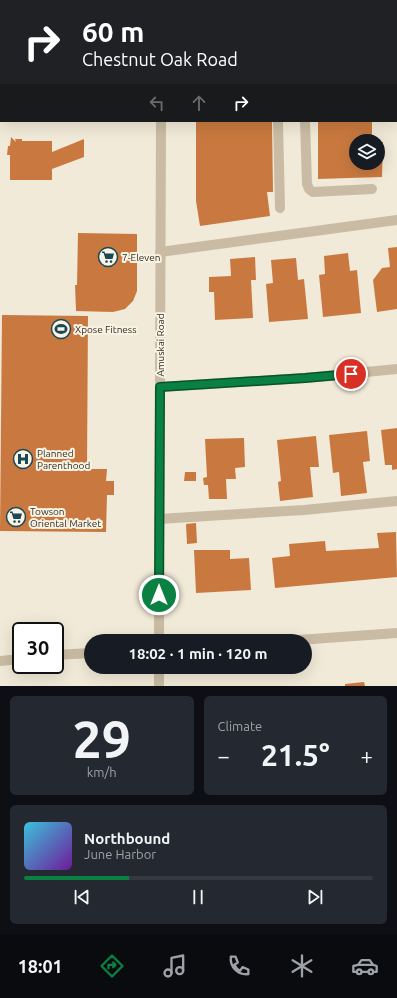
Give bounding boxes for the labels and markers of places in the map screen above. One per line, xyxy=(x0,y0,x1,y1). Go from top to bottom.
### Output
supermarket icon: 7-Eleven xyxy=(97,246,119,268)
place label: 7-Eleven xyxy=(122,252,160,263)
sports icon: Xpose Fitness xyxy=(50,318,72,340)
place label: Xpose Fitness xyxy=(75,324,137,335)
pin xyxy=(334,357,368,391)
hospital icon: Planned Parenthood xyxy=(12,448,34,470)
place label: Planned Parenthood xyxy=(37,448,90,471)
supermarket icon: Towson Oriental Market xyxy=(5,506,27,528)
place label: Towson Oriental Market xyxy=(30,506,101,529)

